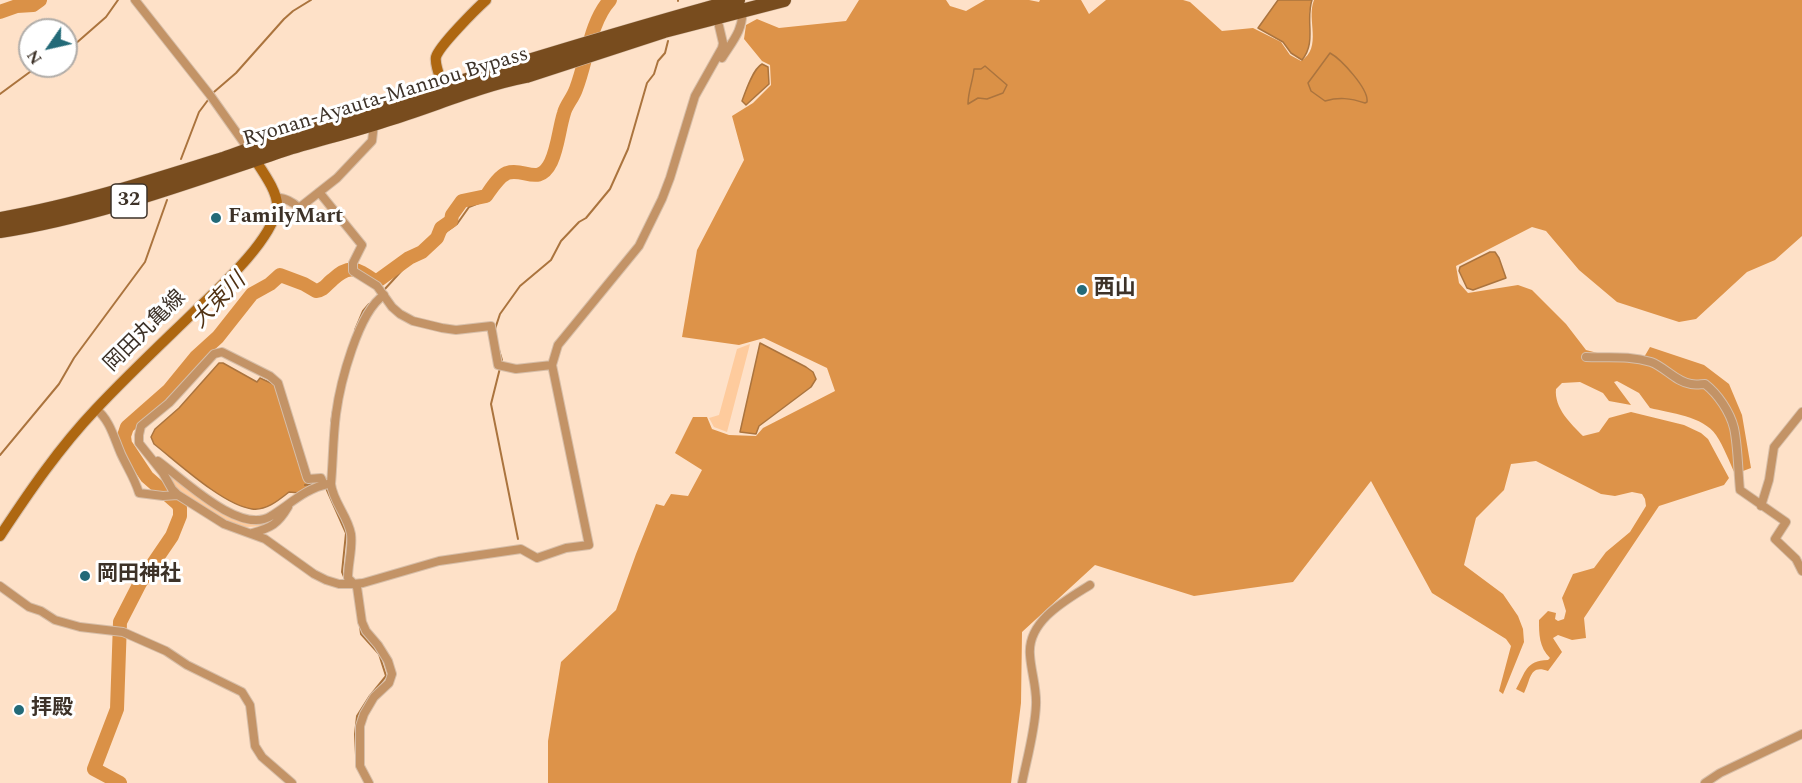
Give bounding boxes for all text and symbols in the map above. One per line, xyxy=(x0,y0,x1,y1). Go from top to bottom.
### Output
north arrow xyxy=(18,18,78,78)
street label: Ryonan-Ayauta-Mannou Bypass xyxy=(240,43,532,153)
text: N xyxy=(21,45,48,69)
road number: 32 xyxy=(111,184,147,218)
place label: FamilyMart xyxy=(228,205,343,231)
marker: FamilyMart xyxy=(209,211,223,225)
water label: 大束川 xyxy=(188,269,252,335)
place label: 西山 xyxy=(1094,277,1136,303)
marker: 西山 xyxy=(1075,283,1089,297)
street label: 岡田丸亀線 xyxy=(100,286,192,378)
place label: 岡田神社 xyxy=(97,563,181,589)
marker: 岡田神社 xyxy=(78,569,92,583)
place label: 拝殿 xyxy=(31,697,73,723)
marker: 拝殿 xyxy=(12,703,26,717)

